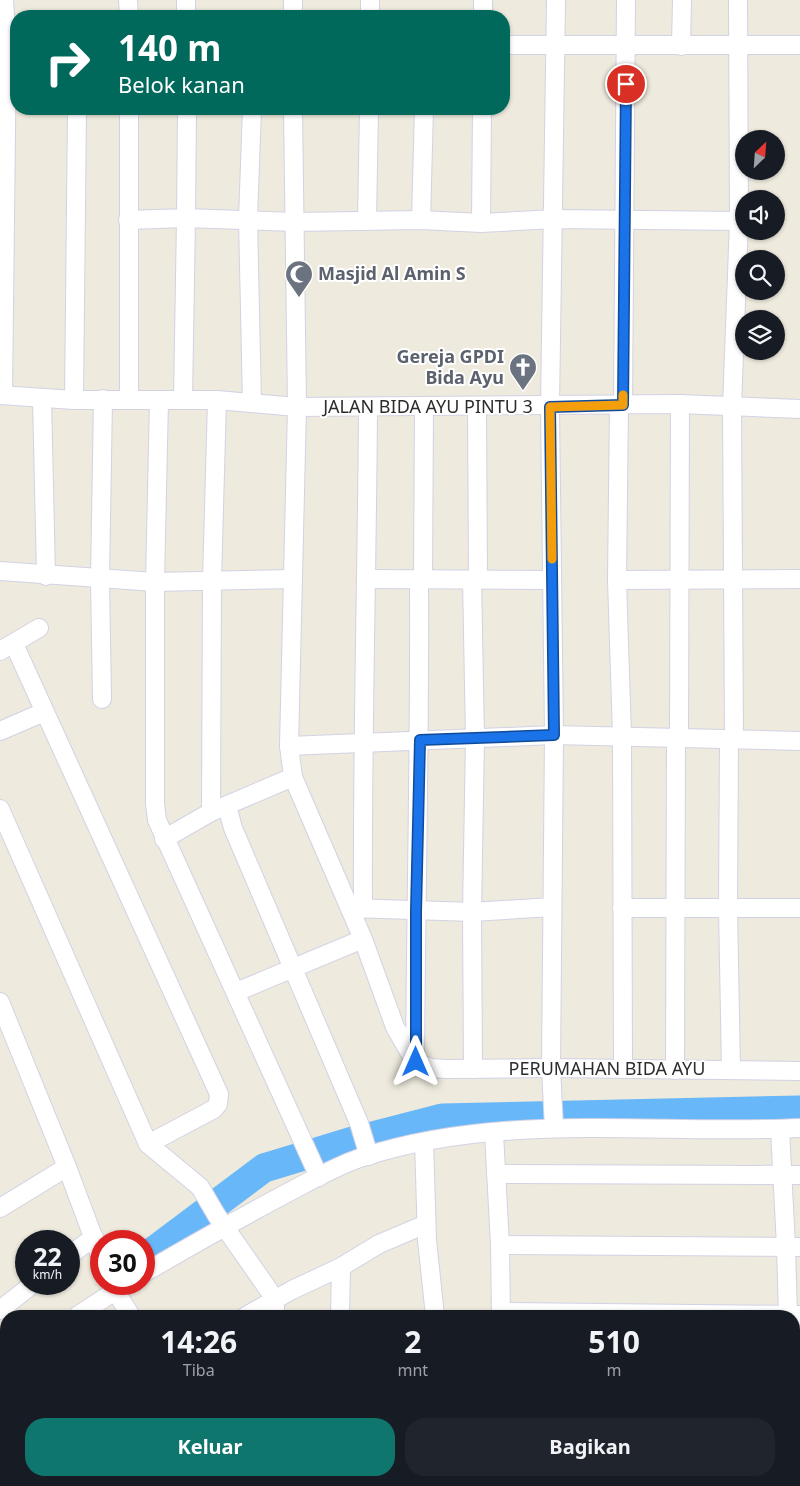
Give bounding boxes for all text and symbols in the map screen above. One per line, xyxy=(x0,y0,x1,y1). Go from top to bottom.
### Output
text: 140 m xyxy=(118,24,221,71)
icon: right xyxy=(35,30,100,95)
pin xyxy=(605,63,647,105)
text: Belok kanan xyxy=(118,69,245,99)
icon: arrive xyxy=(612,70,640,98)
north arrow xyxy=(735,130,785,180)
map controls xyxy=(735,130,785,360)
button: sound xyxy=(735,190,785,240)
button: search xyxy=(735,250,785,300)
mosque icon: Masjid Al Amin S xyxy=(284,259,314,298)
place label: Masjid Al Amin S xyxy=(318,261,466,285)
button: layers xyxy=(735,310,785,360)
place label: Gereja GPDI Bida Ayu xyxy=(397,344,504,389)
church icon: Gereja GPDI Bida Ayu xyxy=(508,352,538,391)
street label: JALAN BIDA AYU PINTU 3 xyxy=(321,394,533,418)
position arrow xyxy=(389,1035,441,1087)
street label: PERUMAHAN BIDA AYU xyxy=(509,1056,705,1080)
speed limit sign: 30 xyxy=(90,1230,155,1295)
text: 22 xyxy=(33,1239,62,1273)
text: km/h xyxy=(33,1266,62,1283)
text: 14:26 xyxy=(160,1321,237,1362)
text: 2 xyxy=(404,1321,421,1362)
text: 510 xyxy=(588,1321,640,1362)
text: Tiba xyxy=(183,1359,215,1381)
text: mnt xyxy=(397,1359,428,1381)
text: m xyxy=(607,1359,622,1381)
button: Keluar xyxy=(25,1418,395,1476)
button: Bagikan xyxy=(405,1418,775,1476)

